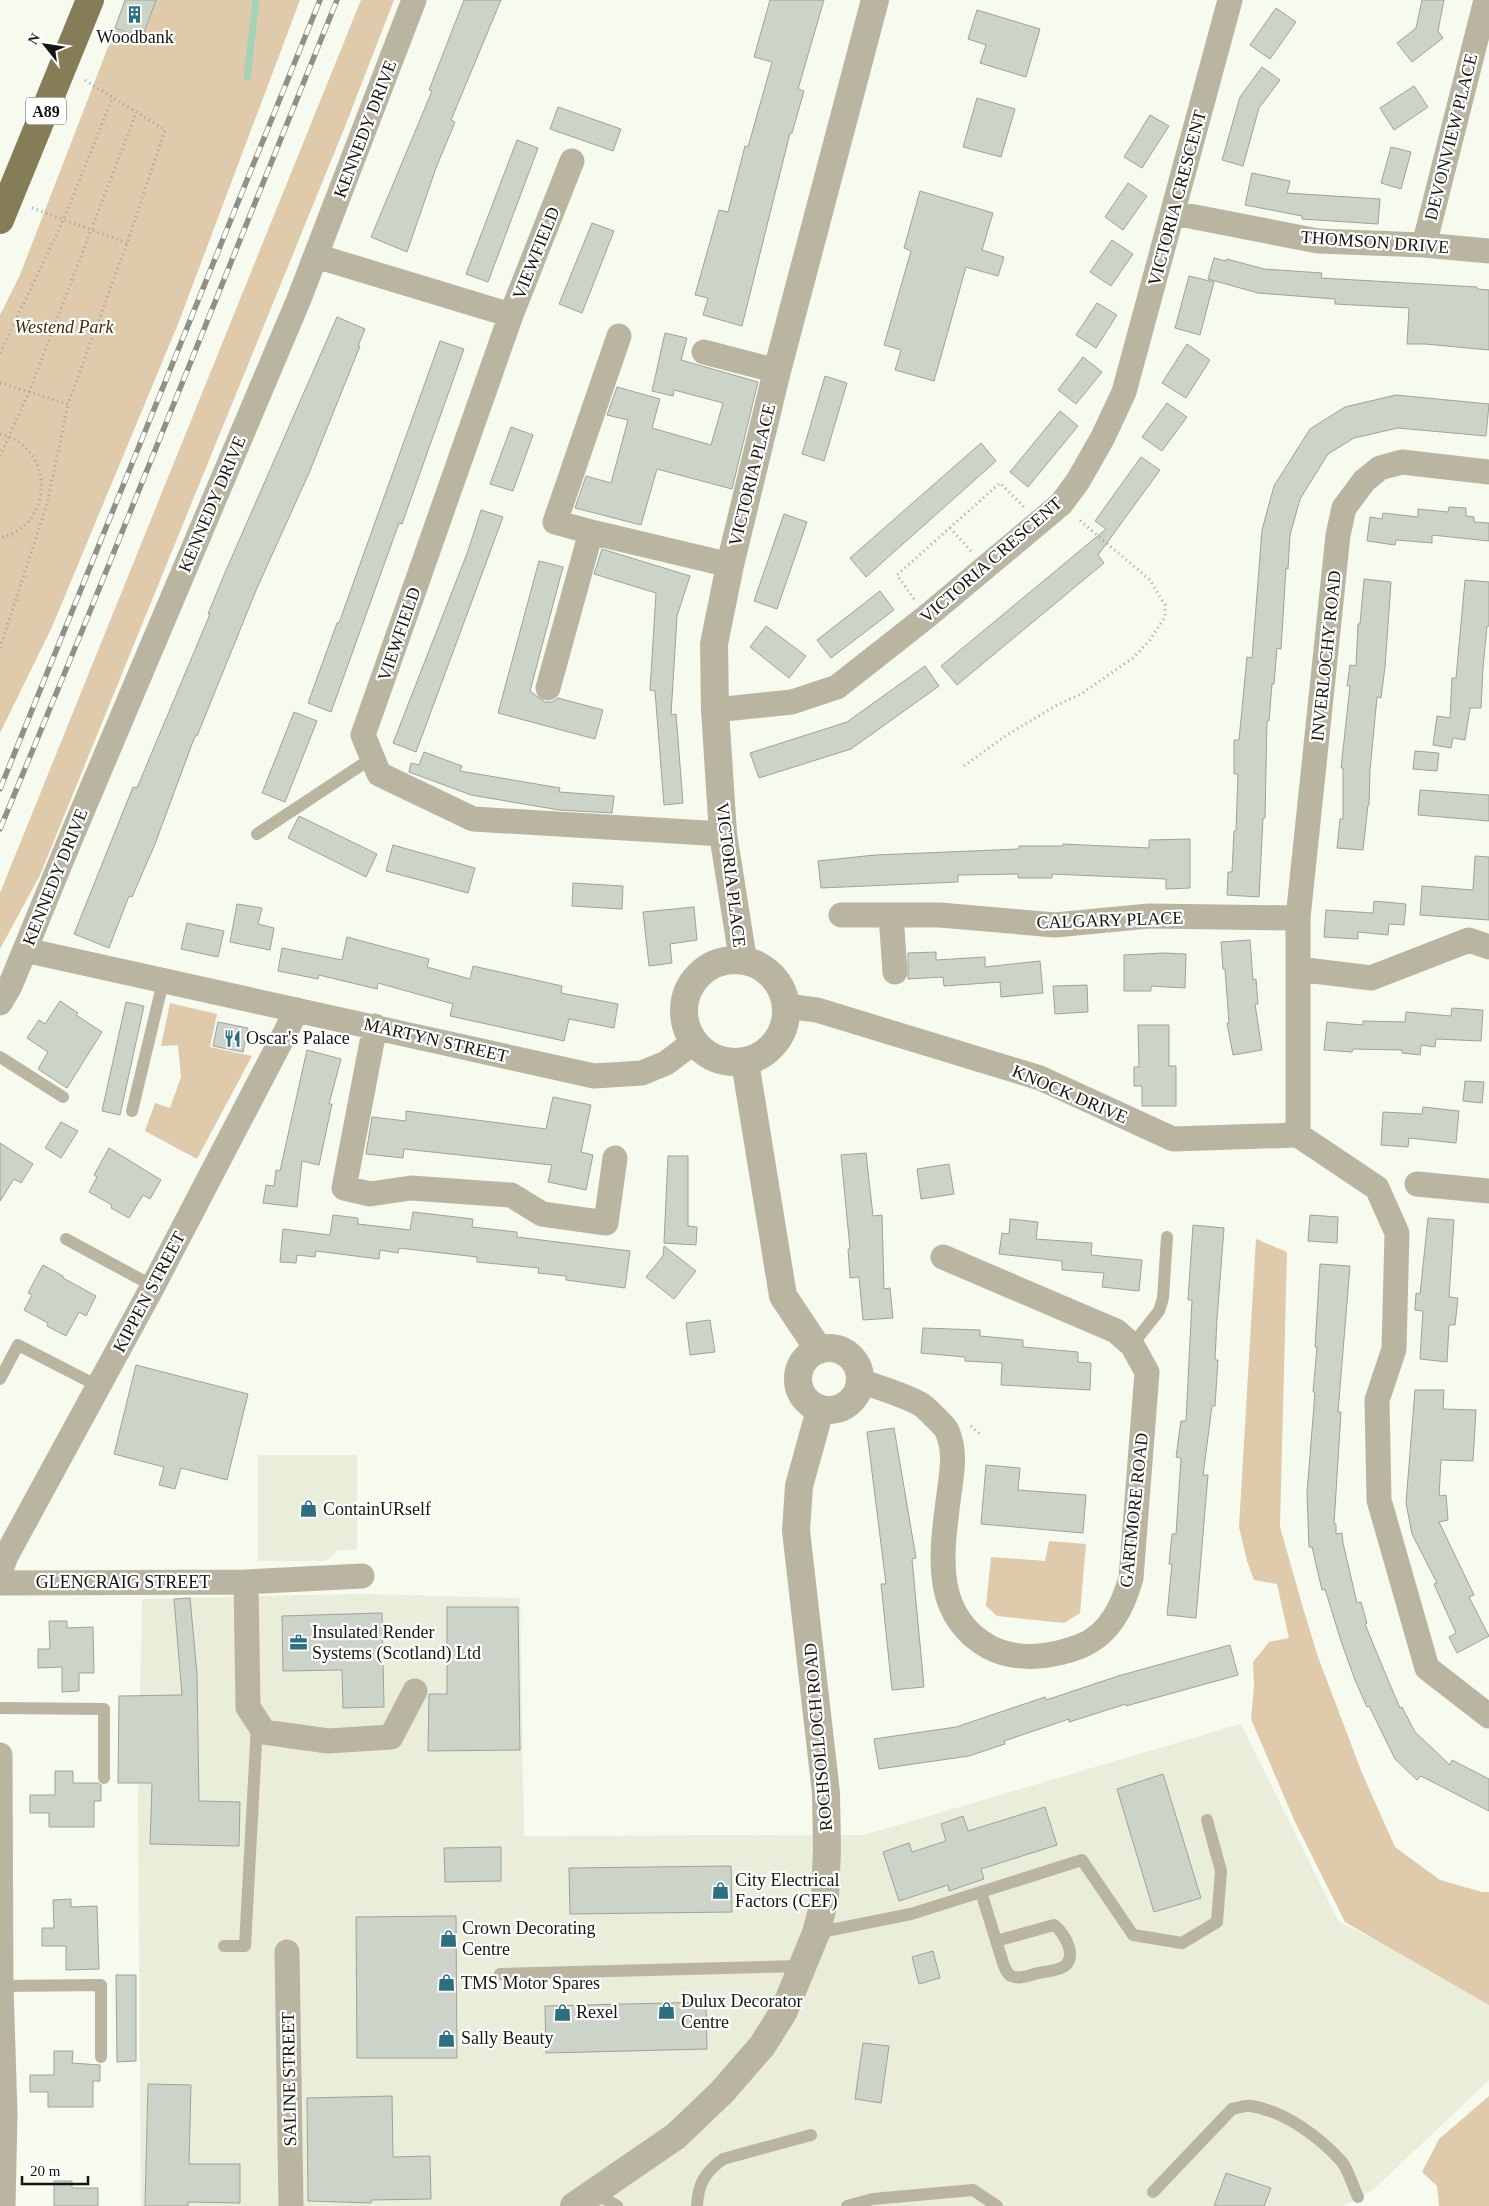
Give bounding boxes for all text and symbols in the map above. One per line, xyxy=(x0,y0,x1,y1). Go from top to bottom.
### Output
building icon: Woodbank xyxy=(125,4,145,24)
north arrow xyxy=(20,20,70,70)
place label: Woodbank xyxy=(96,27,174,47)
text: N xyxy=(25,31,43,47)
street label: DEVONVIEW PLACE xyxy=(1421,52,1481,222)
street label: KENNEDY DRIVE xyxy=(330,57,400,201)
road number: A89 xyxy=(26,98,66,124)
street label: VICTORIA CRESCENT xyxy=(1144,108,1210,288)
street label: VIEWFIELD xyxy=(508,204,564,302)
street label: THOMSON DRIVE xyxy=(1300,227,1450,257)
park label: Westend Park xyxy=(15,317,114,337)
street label: VICTORIA PLACE xyxy=(725,402,779,548)
street label: KENNEDY DRIVE xyxy=(174,433,250,575)
street label: VICTORIA CRESCENT xyxy=(916,493,1066,627)
street label: INVERLOCHY ROAD xyxy=(1307,570,1345,742)
street label: VIEWFIELD xyxy=(374,584,424,684)
street label: VICTORIA PLACE xyxy=(712,801,750,949)
street label: KENNEDY DRIVE xyxy=(18,806,92,948)
street label: CALGARY PLACE xyxy=(1036,907,1184,933)
street label: MARTYN STREET xyxy=(362,1014,510,1066)
restaurant icon: Oscar's Palace xyxy=(222,1028,242,1048)
place label: Oscar's Palace xyxy=(246,1028,350,1048)
street label: KNOCK DRIVE xyxy=(1009,1061,1131,1127)
street label: KIPPEN STREET xyxy=(109,1228,189,1356)
street label: GARTMORE ROAD xyxy=(1116,1432,1152,1588)
shop icon: ContainURself xyxy=(299,1499,319,1519)
place label: ContainURself xyxy=(323,1499,431,1519)
street label: GLENCRAIG STREET xyxy=(36,1572,210,1592)
place label: Insulated Render Systems (Scotland) Ltd xyxy=(312,1622,481,1664)
office icon: Insulated Render Systems (Scotland) Ltd xyxy=(288,1632,308,1652)
street label: ROCHSOLLOCH ROAD xyxy=(800,1642,836,1832)
place label: City Electrical Factors (CEF) xyxy=(735,1870,839,1912)
shop icon: City Electrical Factors (CEF) xyxy=(711,1880,731,1900)
place label: Crown Decorating Centre xyxy=(462,1918,595,1959)
shop icon: Crown Decorating Centre xyxy=(438,1928,458,1948)
shop icon: TMS Motor Spares xyxy=(437,1973,457,1993)
place label: TMS Motor Spares xyxy=(461,1973,600,1993)
place label: Dulux Decorator Centre xyxy=(681,1991,802,2032)
shop icon: Dulux Decorator Centre xyxy=(657,2001,677,2021)
shop icon: Rexel xyxy=(552,2002,572,2022)
place label: Rexel xyxy=(576,2002,618,2022)
street label: SALINE STREET xyxy=(278,2012,300,2146)
shop icon: Sally Beauty xyxy=(437,2028,457,2048)
place label: Sally Beauty xyxy=(461,2028,554,2048)
scale bar xyxy=(22,2154,89,2186)
text: 20 m xyxy=(30,2163,61,2179)

